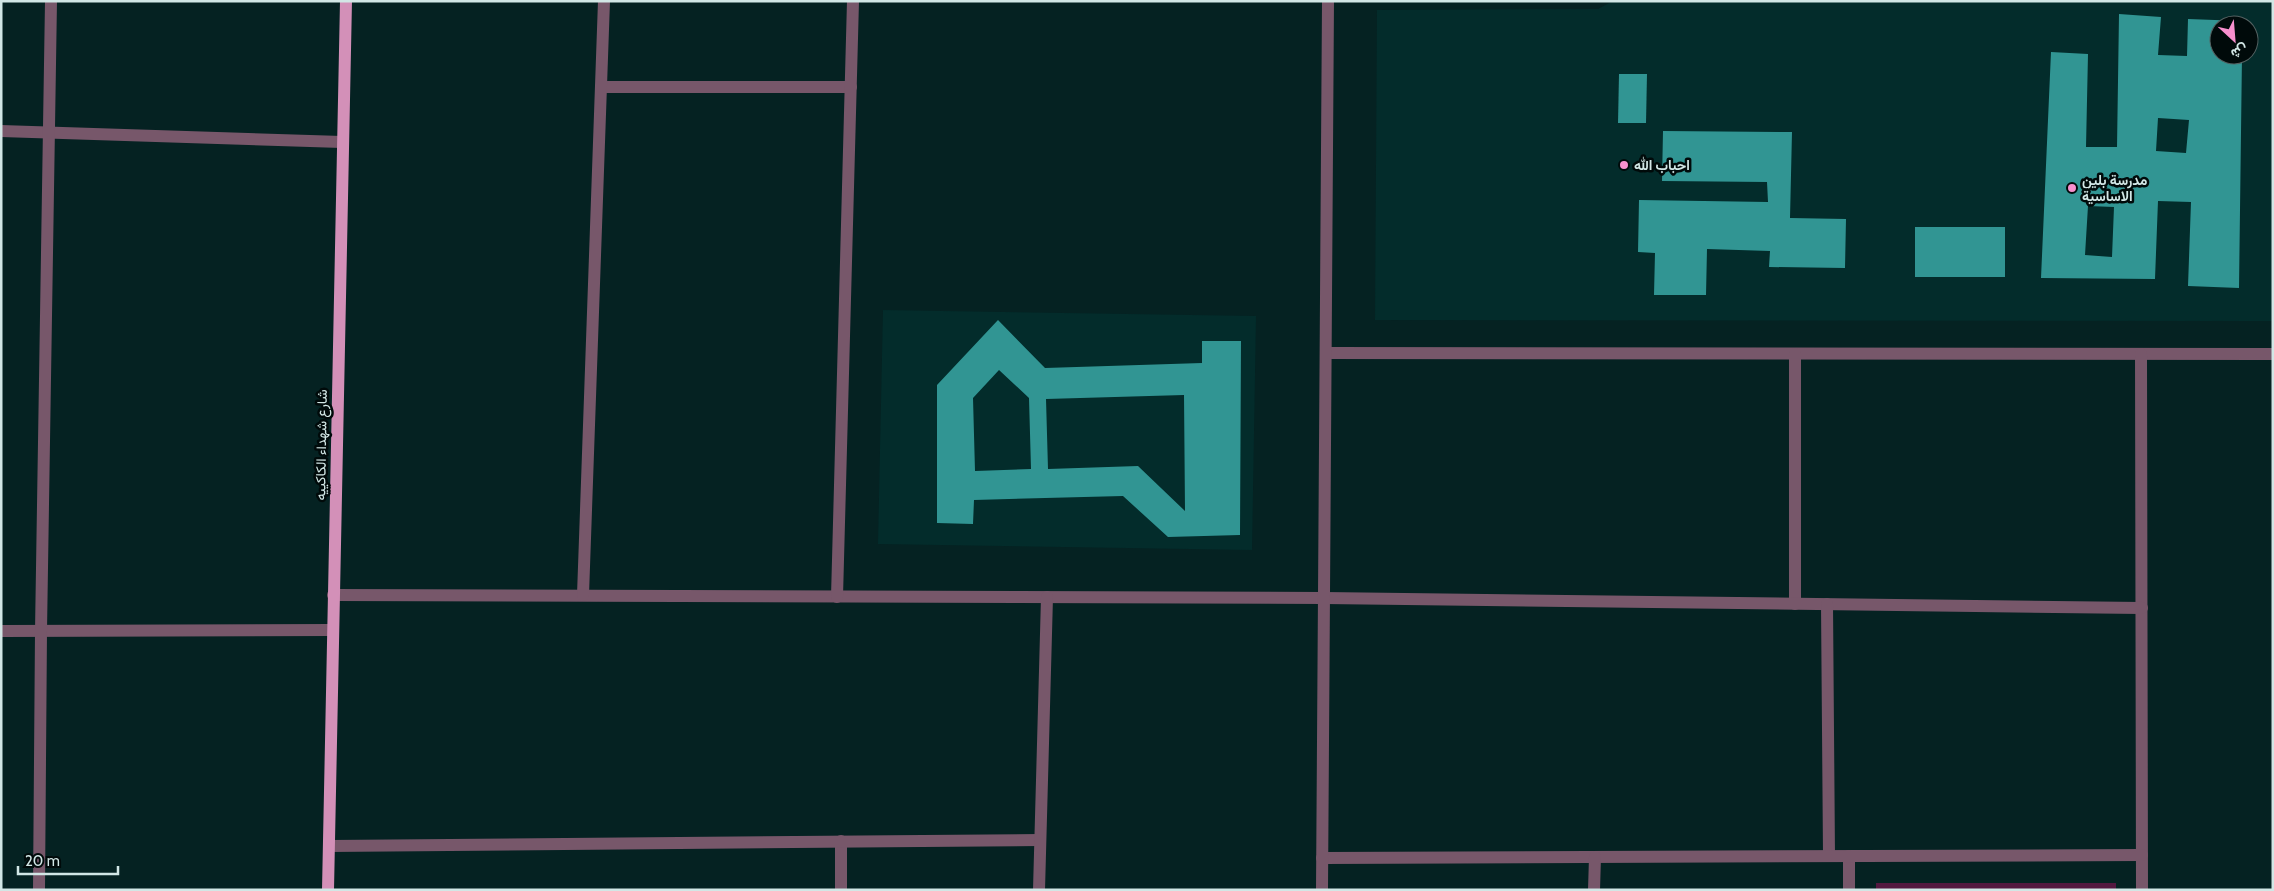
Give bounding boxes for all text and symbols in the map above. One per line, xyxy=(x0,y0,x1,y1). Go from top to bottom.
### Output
north arrow xyxy=(2209,15,2259,65)
text: ش xyxy=(2228,40,2251,64)
place label: احباب الله xyxy=(1634,156,1690,174)
marker: احباب الله xyxy=(1618,159,1630,171)
place label: مدرسة بلين الاساسية xyxy=(2082,171,2148,205)
marker: مدرسة بلين الاساسية xyxy=(2066,182,2078,194)
street label: شارع شهداء الكاكييه xyxy=(311,389,333,501)
scale bar xyxy=(18,844,118,876)
text: 20 m xyxy=(25,852,60,870)

